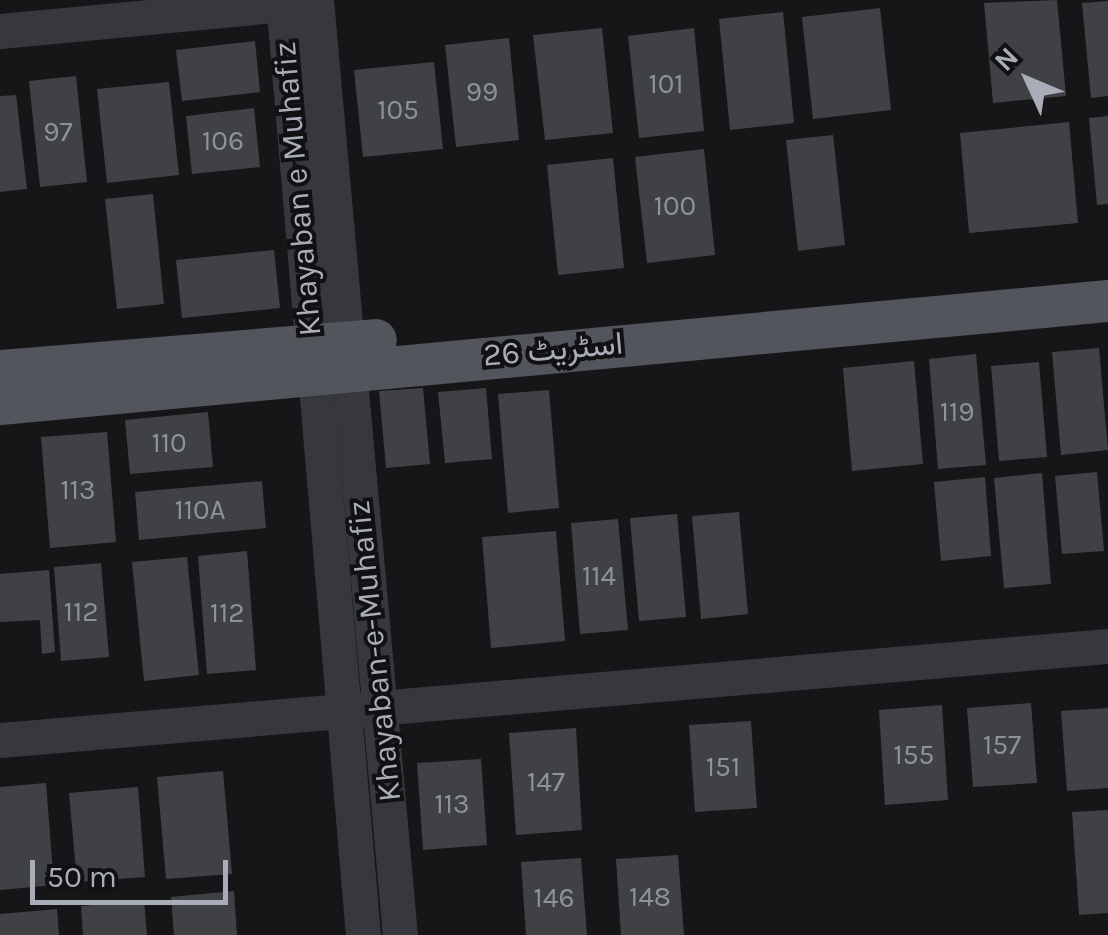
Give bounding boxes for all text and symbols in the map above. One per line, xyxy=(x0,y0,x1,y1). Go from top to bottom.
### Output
north arrow xyxy=(978,30,1078,130)
street label: Khayaban e Muhafiz xyxy=(266,40,330,338)
text: N xyxy=(987,40,1025,78)
house number: 101 xyxy=(648,67,684,101)
house number: 99 xyxy=(466,75,498,109)
house number: 105 xyxy=(377,93,419,127)
house number: 97 xyxy=(43,115,73,149)
house number: 106 xyxy=(202,124,244,158)
house number: 100 xyxy=(654,189,696,223)
street label: اسٹریٹ 26 xyxy=(482,325,624,375)
house number: 119 xyxy=(940,395,974,429)
house number: 110 xyxy=(151,426,187,460)
house number: 113 xyxy=(60,473,96,507)
house number: 110A xyxy=(174,493,226,527)
street label: Khayaban-e-Muhafiz xyxy=(340,499,410,803)
house number: 114 xyxy=(582,559,616,593)
house number: 112 xyxy=(64,595,98,629)
house number: 112 xyxy=(210,596,244,630)
house number: 157 xyxy=(983,728,1021,762)
house number: 155 xyxy=(894,738,934,772)
house number: 151 xyxy=(706,750,740,784)
house number: 147 xyxy=(527,765,565,799)
house number: 113 xyxy=(434,787,470,821)
scale bar xyxy=(35,840,232,902)
text: 50 m xyxy=(47,859,117,895)
house number: 148 xyxy=(629,880,671,914)
house number: 146 xyxy=(534,881,574,915)

